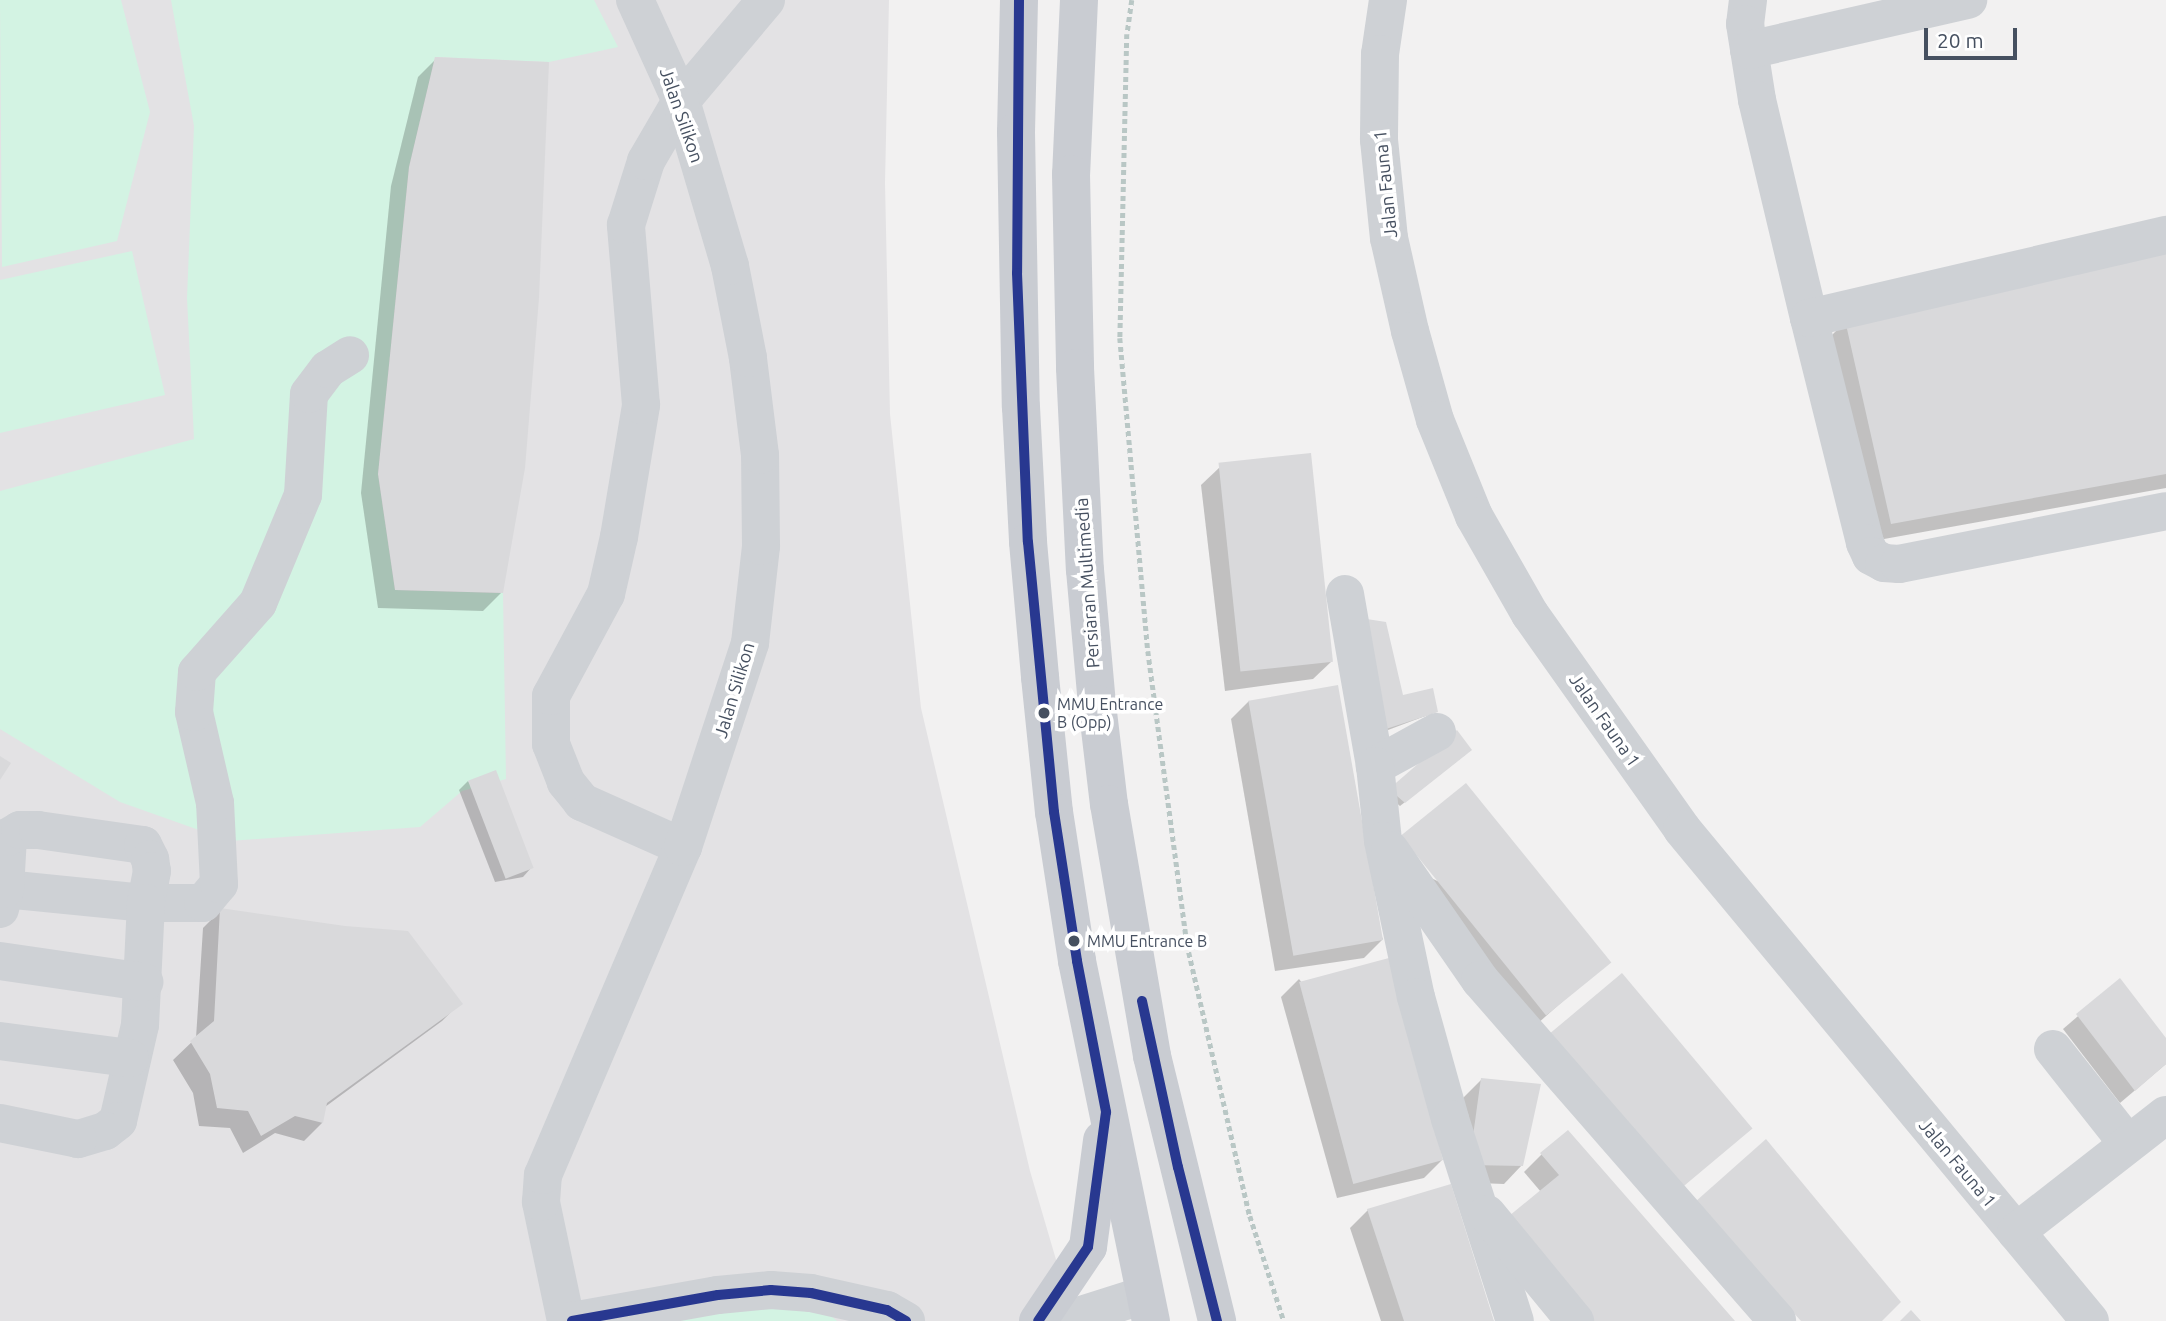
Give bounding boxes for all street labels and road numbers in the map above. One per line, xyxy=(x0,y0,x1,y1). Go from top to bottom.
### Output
street label: Jalan Silikon xyxy=(656,65,708,165)
street label: Jalan Fauna 1 xyxy=(1369,129,1401,239)
street label: Persiaran Multimedia xyxy=(1070,497,1104,669)
street label: Jalan Silikon xyxy=(709,640,759,740)
street label: Jalan Fauna 1 xyxy=(1565,669,1645,771)
street label: Jalan Fauna 1 xyxy=(1915,1114,2001,1212)

